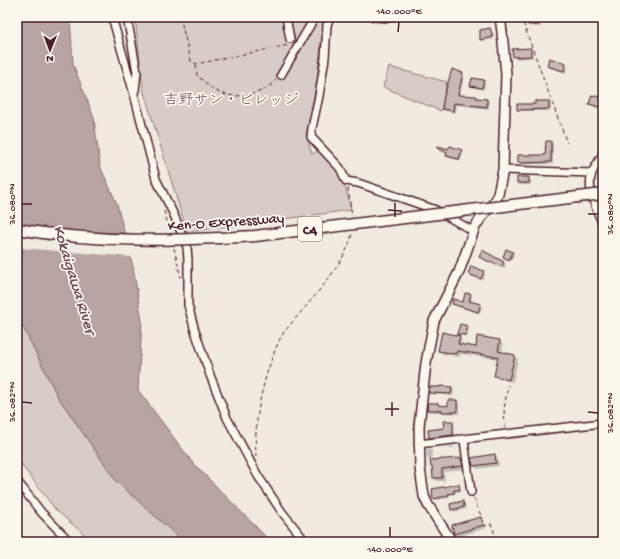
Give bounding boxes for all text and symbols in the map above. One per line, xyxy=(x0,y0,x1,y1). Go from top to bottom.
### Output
text: 140.000°E xyxy=(375,6,422,18)
north arrow xyxy=(30,30,70,70)
text: N xyxy=(46,52,54,64)
park label: 吉野サン・ビレッジ xyxy=(163,92,299,110)
text: 36.080°N xyxy=(7,183,19,226)
text: 36.080°N xyxy=(605,193,617,236)
street label: Ken-O Expressway xyxy=(167,210,285,236)
road number: C4 xyxy=(298,217,322,241)
water label: Kokaigawa River xyxy=(47,223,99,340)
text: 36.082°N xyxy=(7,381,19,423)
text: 36.082°N xyxy=(605,392,617,434)
text: 140.000°E xyxy=(366,544,413,556)

